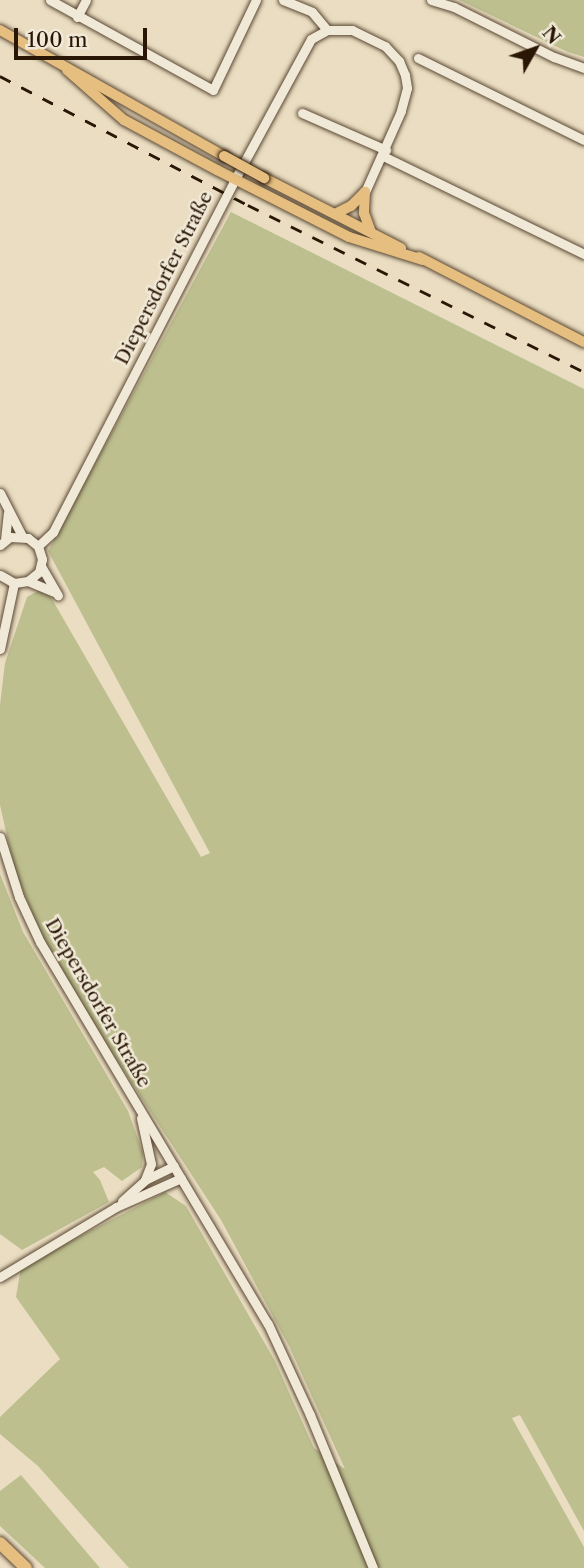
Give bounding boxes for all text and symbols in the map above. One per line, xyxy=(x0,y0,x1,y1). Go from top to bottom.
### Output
scale bar xyxy=(18,14,150,58)
north arrow xyxy=(500,14,570,84)
text: N xyxy=(537,21,566,49)
text: 100 m xyxy=(27,27,88,52)
street label: Diepersdorfer Straße xyxy=(110,187,218,369)
street label: Diepersdorfer Straße xyxy=(40,914,156,1092)

